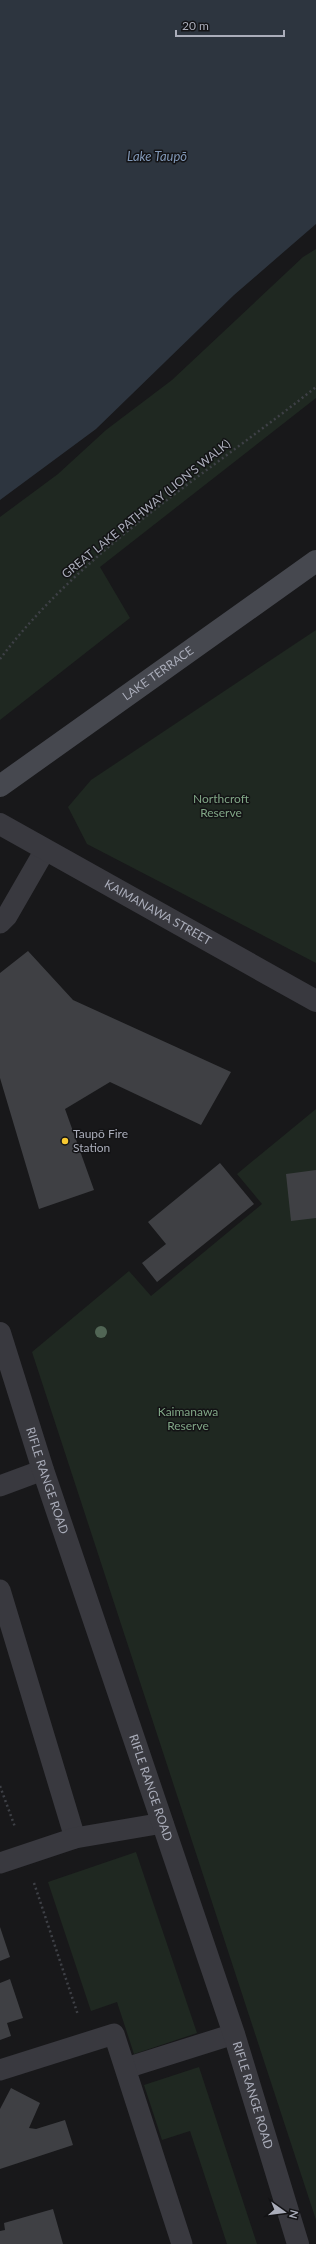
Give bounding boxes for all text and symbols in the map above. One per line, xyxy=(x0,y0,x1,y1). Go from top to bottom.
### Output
scale bar xyxy=(176,12,284,38)
text: 20 m xyxy=(182,18,209,33)
water label: Lake Taupō xyxy=(127,148,187,164)
street label: GREAT LAKE PATHWAY (LION'S WALK) xyxy=(58,436,233,581)
street label: LAKE TERRACE xyxy=(119,643,196,704)
park label: Northcroft Reserve xyxy=(193,791,250,820)
street label: KAIMANAWA STREET xyxy=(102,876,214,948)
place label: Taupō Fire Station xyxy=(73,1126,128,1155)
marker: Taupō Fire Station xyxy=(60,1136,70,1146)
park label: Kaimanawa Reserve xyxy=(158,1404,218,1433)
street label: RIFLE RANGE ROAD xyxy=(23,1425,72,1536)
street label: RIFLE RANGE ROAD xyxy=(126,1732,176,1843)
street label: RIFLE RANGE ROAD xyxy=(230,2039,277,2151)
north arrow xyxy=(264,2192,304,2232)
text: N xyxy=(287,2209,302,2220)

